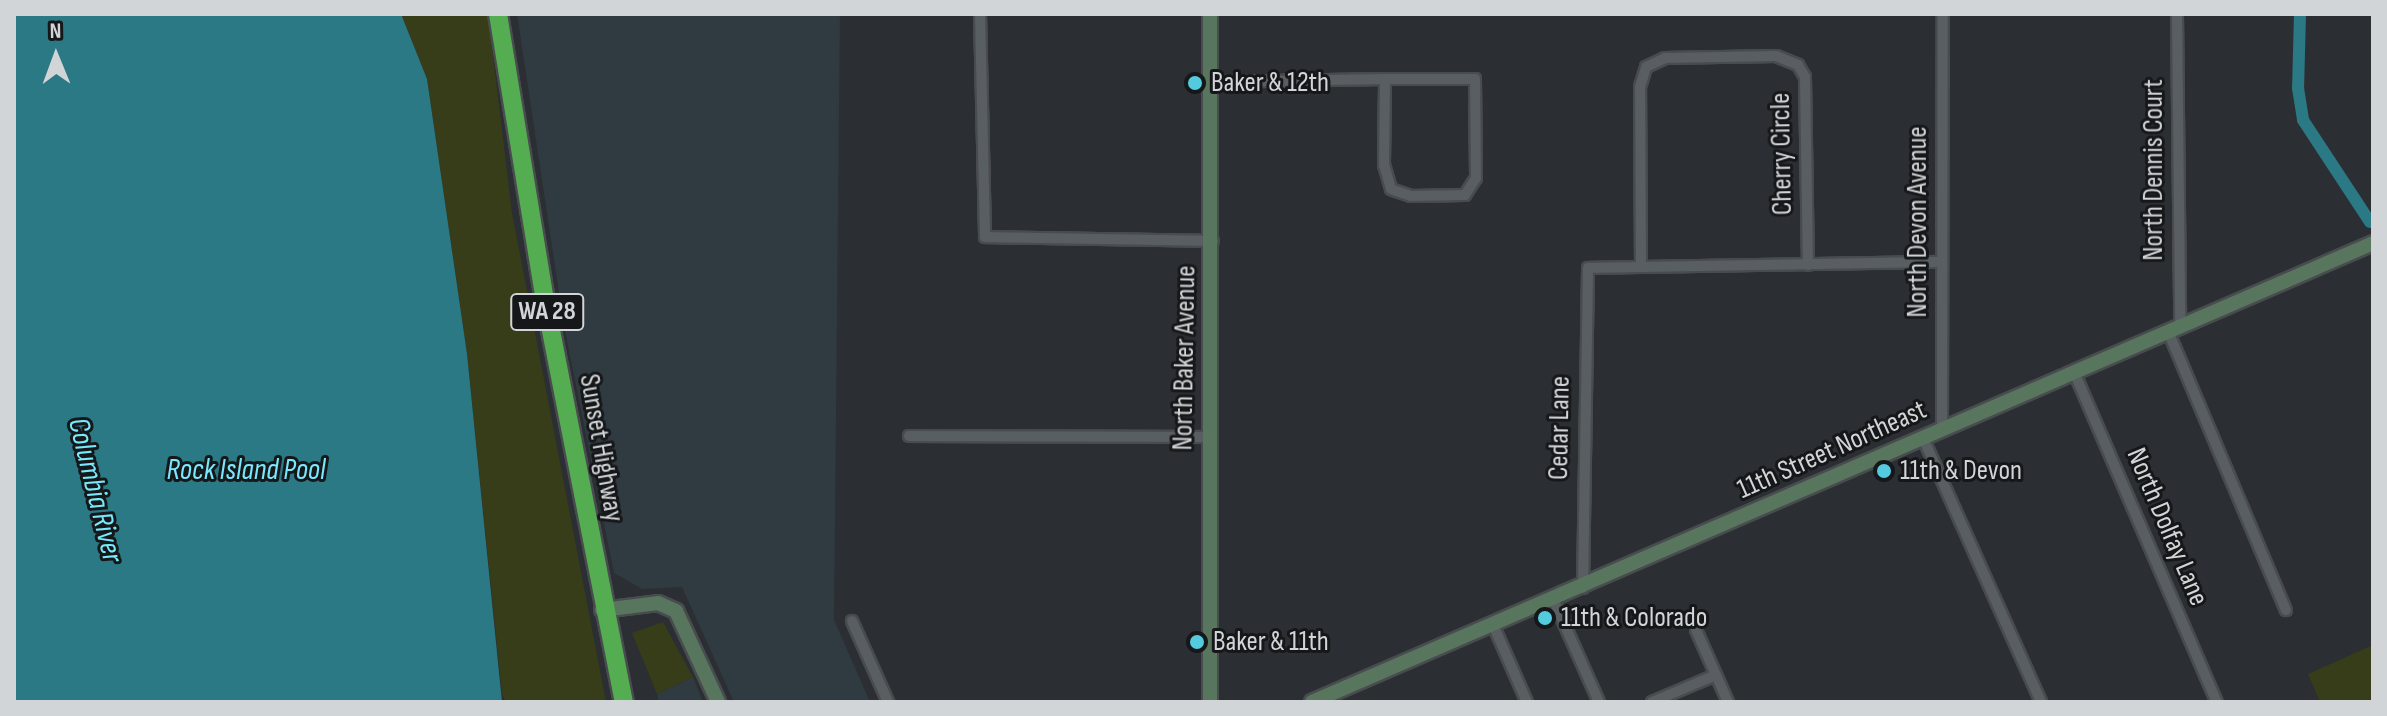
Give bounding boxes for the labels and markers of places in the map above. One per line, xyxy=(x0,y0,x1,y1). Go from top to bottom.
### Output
place label: Baker & 12th xyxy=(1211,66,1329,100)
marker: Baker & 12th xyxy=(1186,74,1204,92)
place label: 11th & Devon xyxy=(1900,454,2022,488)
marker: 11th & Devon xyxy=(1875,462,1893,480)
place label: 11th & Colorado xyxy=(1561,601,1707,635)
marker: 11th & Colorado xyxy=(1536,609,1554,627)
place label: Baker & 11th xyxy=(1213,625,1329,659)
marker: Baker & 11th xyxy=(1188,633,1206,651)

